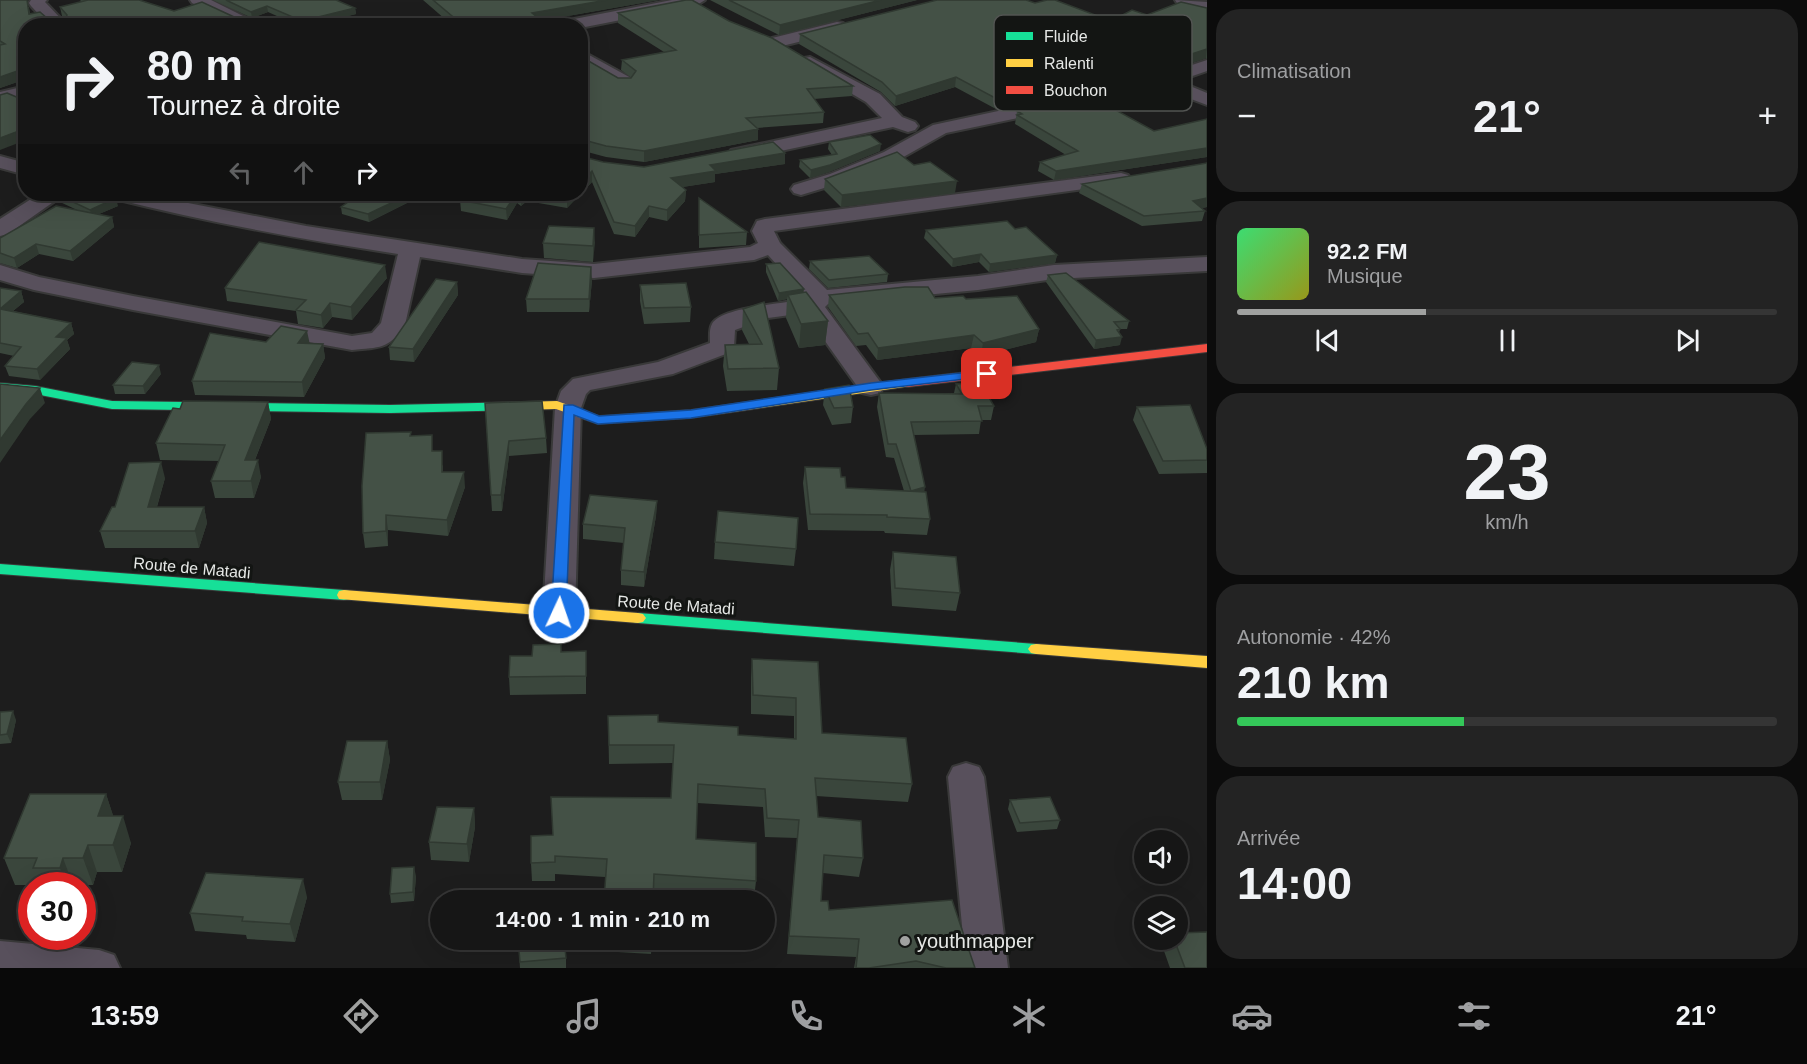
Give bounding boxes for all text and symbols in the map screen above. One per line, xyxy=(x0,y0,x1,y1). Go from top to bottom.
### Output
legend xyxy=(994,15,1192,111)
text: Fluide xyxy=(1044,28,1088,45)
icon: right xyxy=(48,42,126,120)
text: 80 m xyxy=(147,42,243,89)
text: Ralenti xyxy=(1044,55,1094,72)
text: Climatisation xyxy=(1237,60,1351,82)
text: Bouchon xyxy=(1044,82,1107,99)
text: Tournez à droite xyxy=(147,91,341,121)
text: 21° xyxy=(1473,91,1541,142)
text: − xyxy=(1237,97,1256,134)
text: + xyxy=(1758,97,1777,134)
icon: left xyxy=(224,156,257,189)
icon: ahead xyxy=(287,156,320,189)
icon: right xyxy=(350,156,383,189)
text: 92.2 FM xyxy=(1327,239,1408,264)
text: Musique xyxy=(1327,265,1403,287)
icon: previous xyxy=(1311,324,1344,357)
icon: pause xyxy=(1491,324,1524,357)
icon: next xyxy=(1671,324,1704,357)
pin xyxy=(961,348,1012,399)
icon: arrive xyxy=(970,357,1003,390)
text: 23 xyxy=(1464,428,1550,516)
text: km/h xyxy=(1485,511,1529,533)
street label: Route de Matadi xyxy=(133,554,251,582)
position arrow xyxy=(527,581,591,645)
street label: Route de Matadi xyxy=(617,592,735,618)
text: Autonomie · 42% xyxy=(1237,626,1390,648)
text: 210 km xyxy=(1237,657,1390,708)
text: Arrivée xyxy=(1237,827,1300,849)
map controls xyxy=(1134,830,1188,950)
button: sound xyxy=(1134,830,1188,884)
text: 14:00 xyxy=(1237,858,1352,909)
speed limit sign: 30 xyxy=(18,872,96,950)
button: layers xyxy=(1134,896,1188,950)
text: 14:00 · 1 min · 210 m xyxy=(495,907,710,932)
place label: youthmapper xyxy=(917,930,1034,952)
marker: youthmapper xyxy=(898,934,912,948)
icon: directions xyxy=(340,995,382,1037)
icon: music xyxy=(563,995,605,1037)
icon: phone xyxy=(785,995,827,1037)
icon: climate xyxy=(1008,995,1050,1037)
icon: car xyxy=(1231,995,1273,1037)
icon: filters xyxy=(1453,995,1495,1037)
text: 13:59 xyxy=(90,1001,159,1031)
text: 21° xyxy=(1676,1001,1717,1031)

